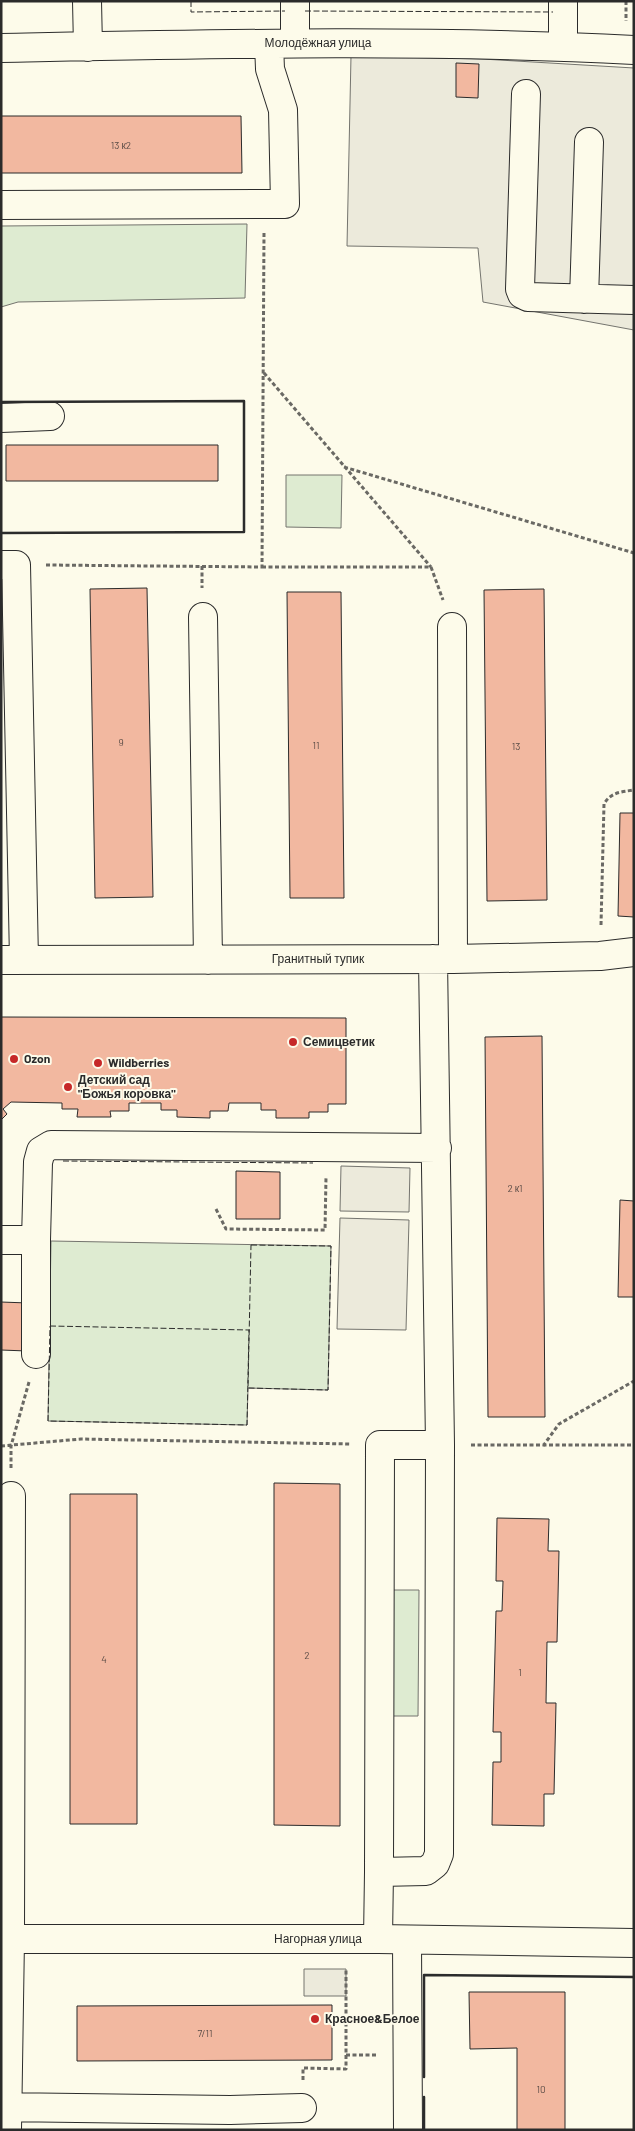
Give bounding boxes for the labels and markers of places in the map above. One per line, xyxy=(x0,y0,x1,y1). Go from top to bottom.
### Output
place label: Семицветик xyxy=(303,1034,376,1049)
marker: Семицветик xyxy=(287,1036,299,1048)
place label: Ozon xyxy=(24,1051,50,1065)
marker: Ozon xyxy=(8,1053,20,1065)
place label: Wildberries xyxy=(108,1055,169,1069)
marker: Wildberries xyxy=(92,1057,104,1069)
place label: Детский сад "Божья коровка" xyxy=(78,1072,176,1101)
marker: Детский сад "Божья коровка" xyxy=(62,1081,74,1093)
place label: Красное&Белое xyxy=(325,2011,420,2026)
marker: Красное&Белое xyxy=(309,2013,321,2025)

